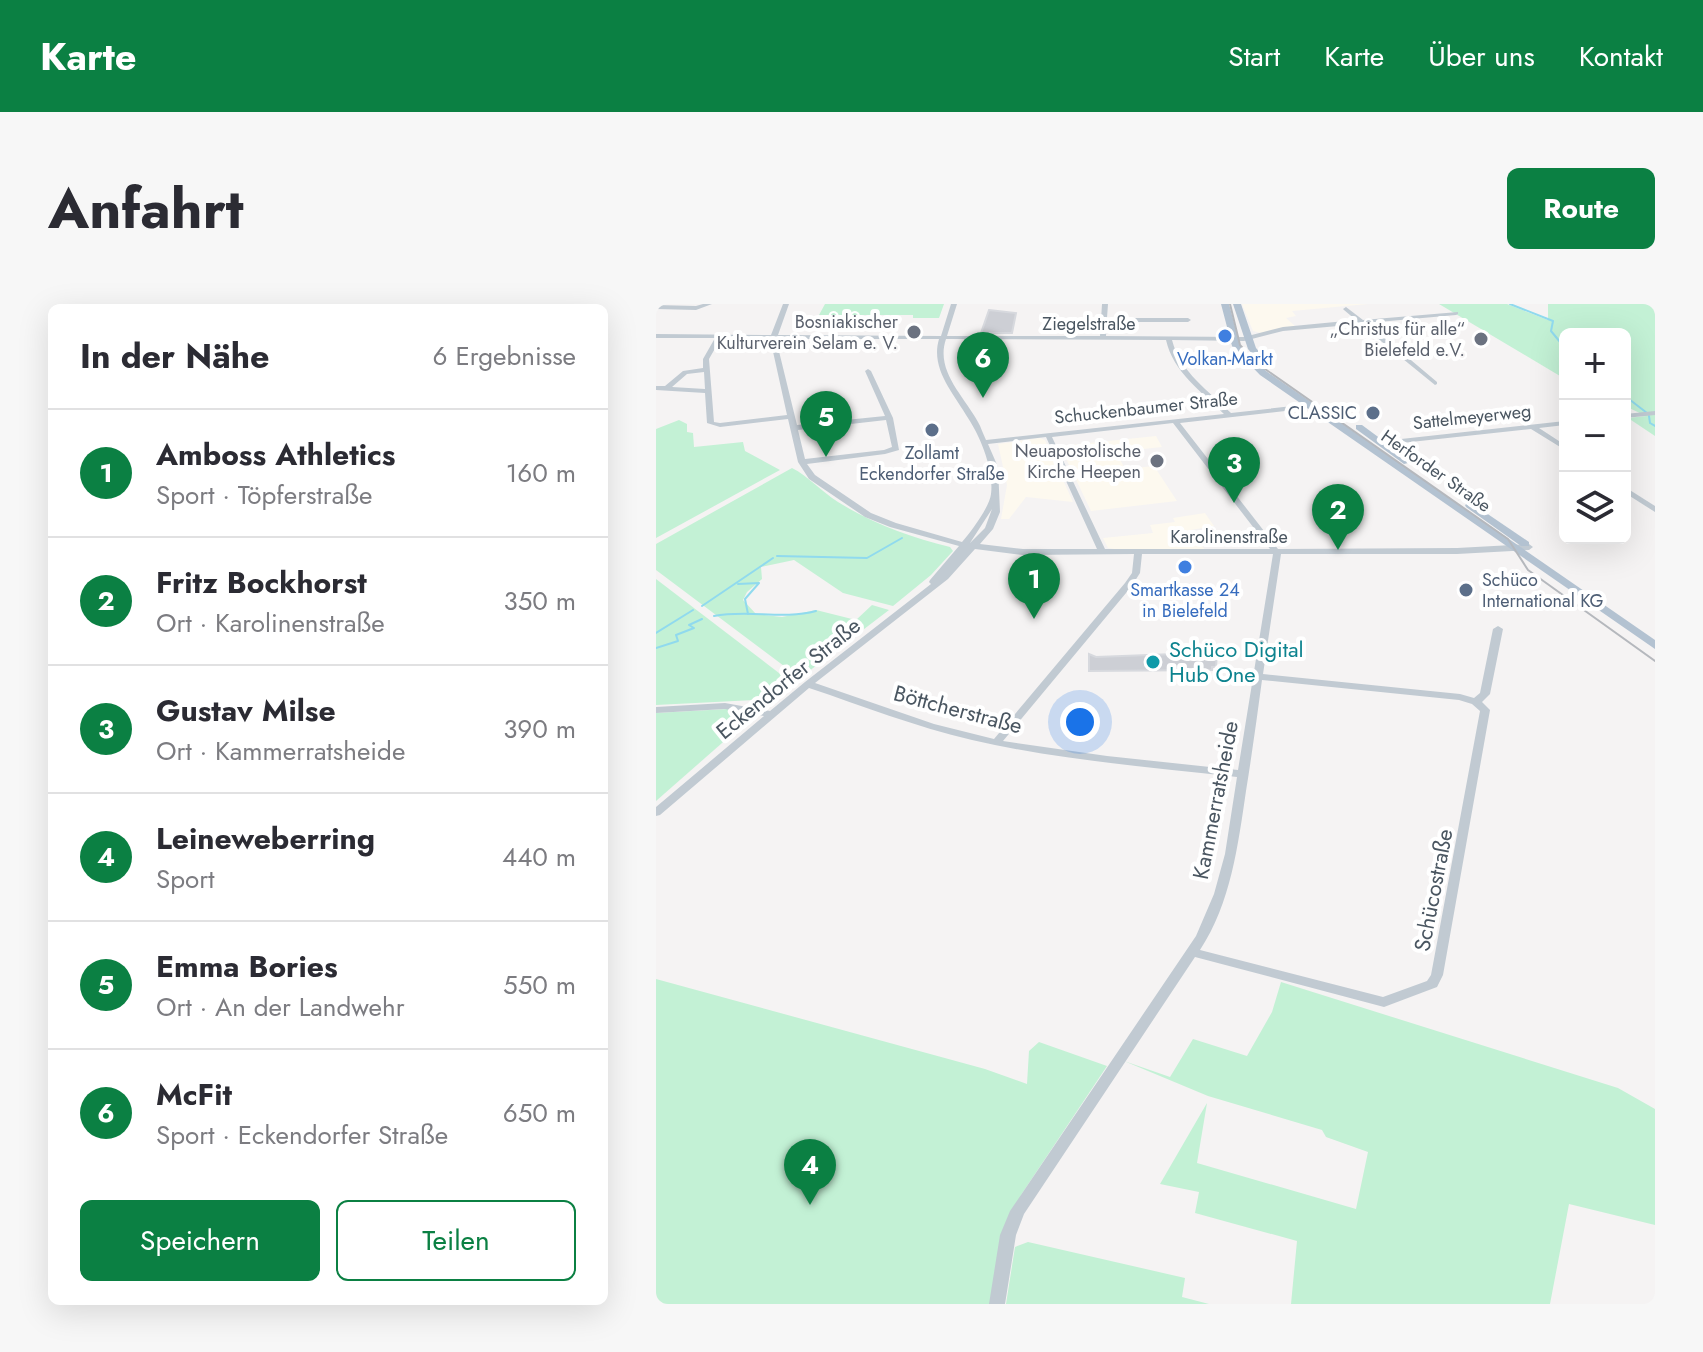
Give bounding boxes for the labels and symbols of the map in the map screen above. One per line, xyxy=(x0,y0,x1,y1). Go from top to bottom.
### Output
place label: Bosniakischer Kulturverein Selam e. V. xyxy=(717,309,899,356)
street label: Ziegelstraße xyxy=(1042,311,1136,337)
place label: „Christus für alle“ Bielefeld e.V. xyxy=(1330,316,1465,363)
marker: Bosniakischer Kulturverein Selam e. V. xyxy=(905,323,923,341)
marker: Volkan-Markt xyxy=(1216,327,1234,345)
marker: „Christus für alle“ Bielefeld e.V. xyxy=(1472,330,1490,348)
pin: 6 xyxy=(957,332,1009,398)
place label: Volkan-Markt xyxy=(1177,346,1274,372)
street label: Schuckenbaumer Straße xyxy=(1053,385,1239,431)
pin: 5 xyxy=(800,391,852,457)
street label: Sattelmeyerweg xyxy=(1412,398,1532,436)
place label: CLASSIC xyxy=(1288,400,1357,426)
marker: CLASSIC xyxy=(1364,404,1382,422)
marker: Zollamt Eckendorfer Straße xyxy=(923,421,941,439)
street label: Herforder Straße xyxy=(1376,423,1496,519)
pin: 3 xyxy=(1208,437,1260,503)
place label: Neuapostolische Kirche Heepen xyxy=(1015,438,1141,485)
place label: Zollamt Eckendorfer Straße xyxy=(859,440,1005,487)
marker: Neuapostolische Kirche Heepen xyxy=(1148,452,1166,470)
pin: 2 xyxy=(1312,484,1364,550)
street label: Karolinenstraße xyxy=(1170,524,1288,550)
pin: 1 xyxy=(1008,553,1060,619)
marker: Smartkasse 24 in Bielefeld xyxy=(1176,558,1194,576)
place label: Schüco International KG xyxy=(1482,567,1603,614)
place label: Smartkasse 24 in Bielefeld xyxy=(1130,577,1240,624)
marker: Schüco International KG xyxy=(1457,581,1475,599)
street label: Eckendorfer Straße xyxy=(709,610,867,746)
place label: Schüco Digital Hub One xyxy=(1169,633,1304,690)
marker: Schüco Digital Hub One xyxy=(1144,653,1162,671)
street label: Böttcherstraße xyxy=(890,676,1026,742)
your location xyxy=(1060,702,1100,742)
street label: Kammerratsheide xyxy=(1184,718,1246,882)
street label: Schücostraße xyxy=(1405,826,1461,954)
pin: 4 xyxy=(784,1139,836,1205)

